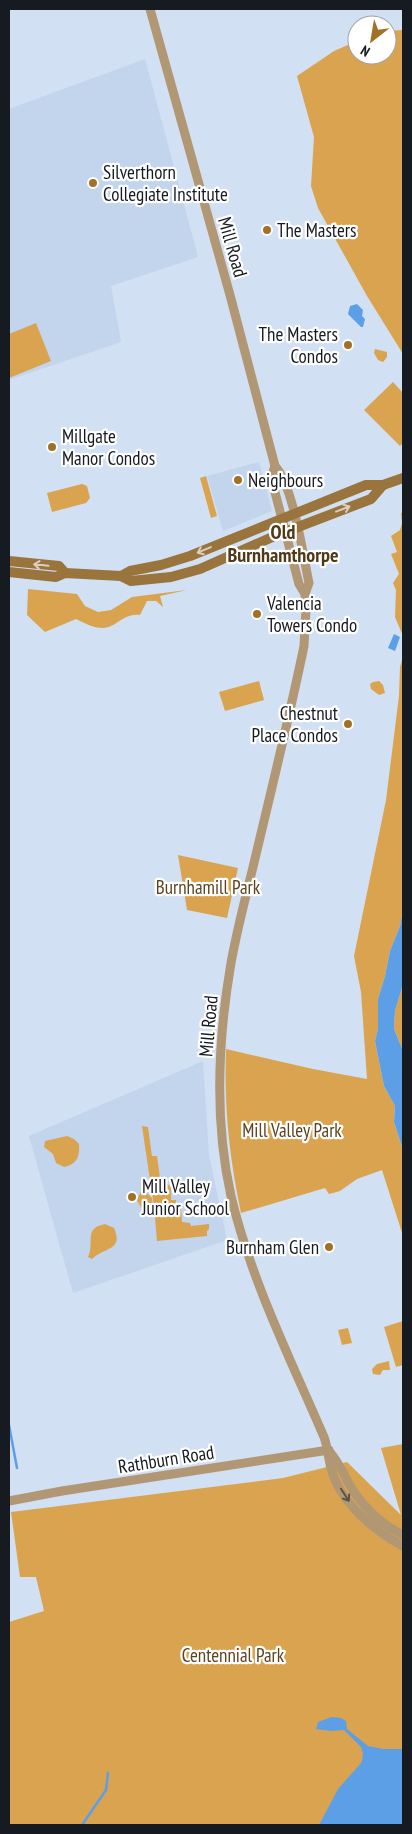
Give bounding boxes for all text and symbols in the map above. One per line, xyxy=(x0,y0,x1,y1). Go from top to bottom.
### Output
north arrow xyxy=(347,15,397,65)
text: N xyxy=(357,41,373,61)
place label: Silverthorn Collegiate Institute xyxy=(103,160,228,206)
marker: Silverthorn Collegiate Institute xyxy=(87,177,99,189)
street label: Mill Road xyxy=(213,214,253,280)
place label: The Masters xyxy=(277,218,356,242)
marker: The Masters xyxy=(261,224,273,236)
place label: The Masters Condos xyxy=(259,322,338,368)
marker: The Masters Condos xyxy=(342,339,354,351)
place label: Millgate Manor Condos xyxy=(62,424,155,470)
marker: Millgate Manor Condos xyxy=(46,441,58,453)
place label: Neighbours xyxy=(248,468,323,492)
marker: Neighbours xyxy=(232,474,244,486)
one-way arrow xyxy=(335,504,350,513)
district label: Old Burnhamthorpe xyxy=(227,519,339,568)
one-way arrow xyxy=(197,546,212,555)
one-way arrow xyxy=(34,560,50,570)
place label: Valencia Towers Condo xyxy=(266,591,357,637)
marker: Valencia Towers Condo xyxy=(251,608,263,620)
place label: Chestnut Place Condos xyxy=(252,701,339,747)
marker: Chestnut Place Condos xyxy=(342,718,354,730)
park label: Burnhamill Park xyxy=(156,875,261,899)
street label: Mill Road xyxy=(193,994,223,1058)
park label: Mill Valley Park xyxy=(242,1118,342,1142)
place label: Mill Valley Junior School xyxy=(141,1174,229,1220)
marker: Mill Valley Junior School xyxy=(126,1191,138,1203)
place label: Burnham Glen xyxy=(226,1235,319,1259)
marker: Burnham Glen xyxy=(323,1241,335,1253)
street label: Rathburn Road xyxy=(116,1440,216,1478)
one-way arrow xyxy=(341,1488,351,1502)
park label: Centennial Park xyxy=(182,1643,285,1667)

